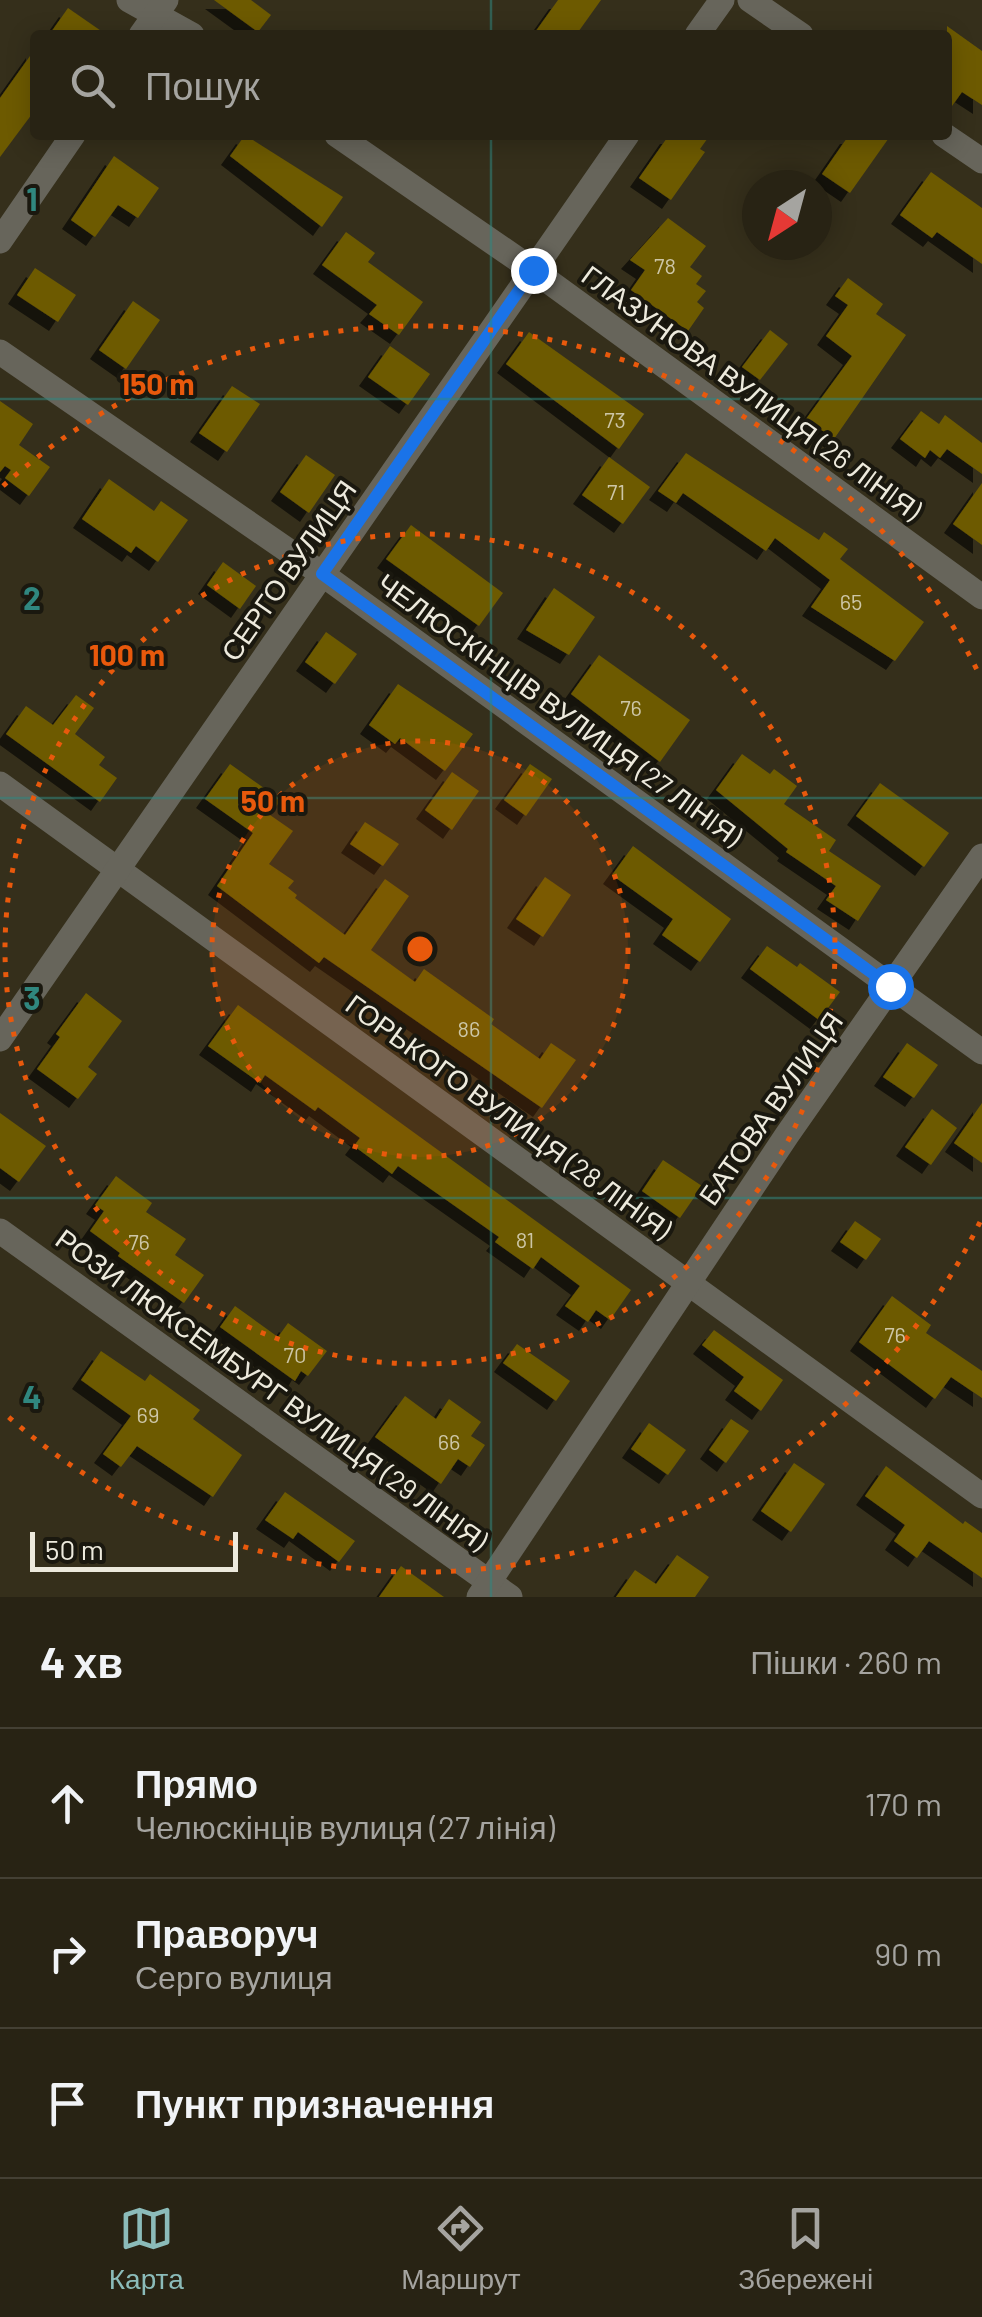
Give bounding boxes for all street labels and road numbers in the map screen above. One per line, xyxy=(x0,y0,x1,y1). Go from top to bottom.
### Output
street label: ГЛАЗУНОВА ВУЛИЦЯ (26 ЛIНIЯ) xyxy=(576,257,929,527)
street label: СЕРГО ВУЛИЦЯ xyxy=(213,473,363,667)
street label: ЧЕЛЮСКІНЦІВ ВУЛИЦЯ (27 ЛIНIЯ) xyxy=(371,565,750,853)
street label: ГОРЬКОГО ВУЛИЦЯ (28 ЛIНIЯ) xyxy=(340,986,679,1246)
street label: БАТОВА ВУЛИЦЯ xyxy=(691,1005,849,1211)
street label: РОЗИ ЛЮКСЕМБУРГ ВУЛИЦЯ (29 ЛIНIЯ) xyxy=(50,1221,495,1557)

